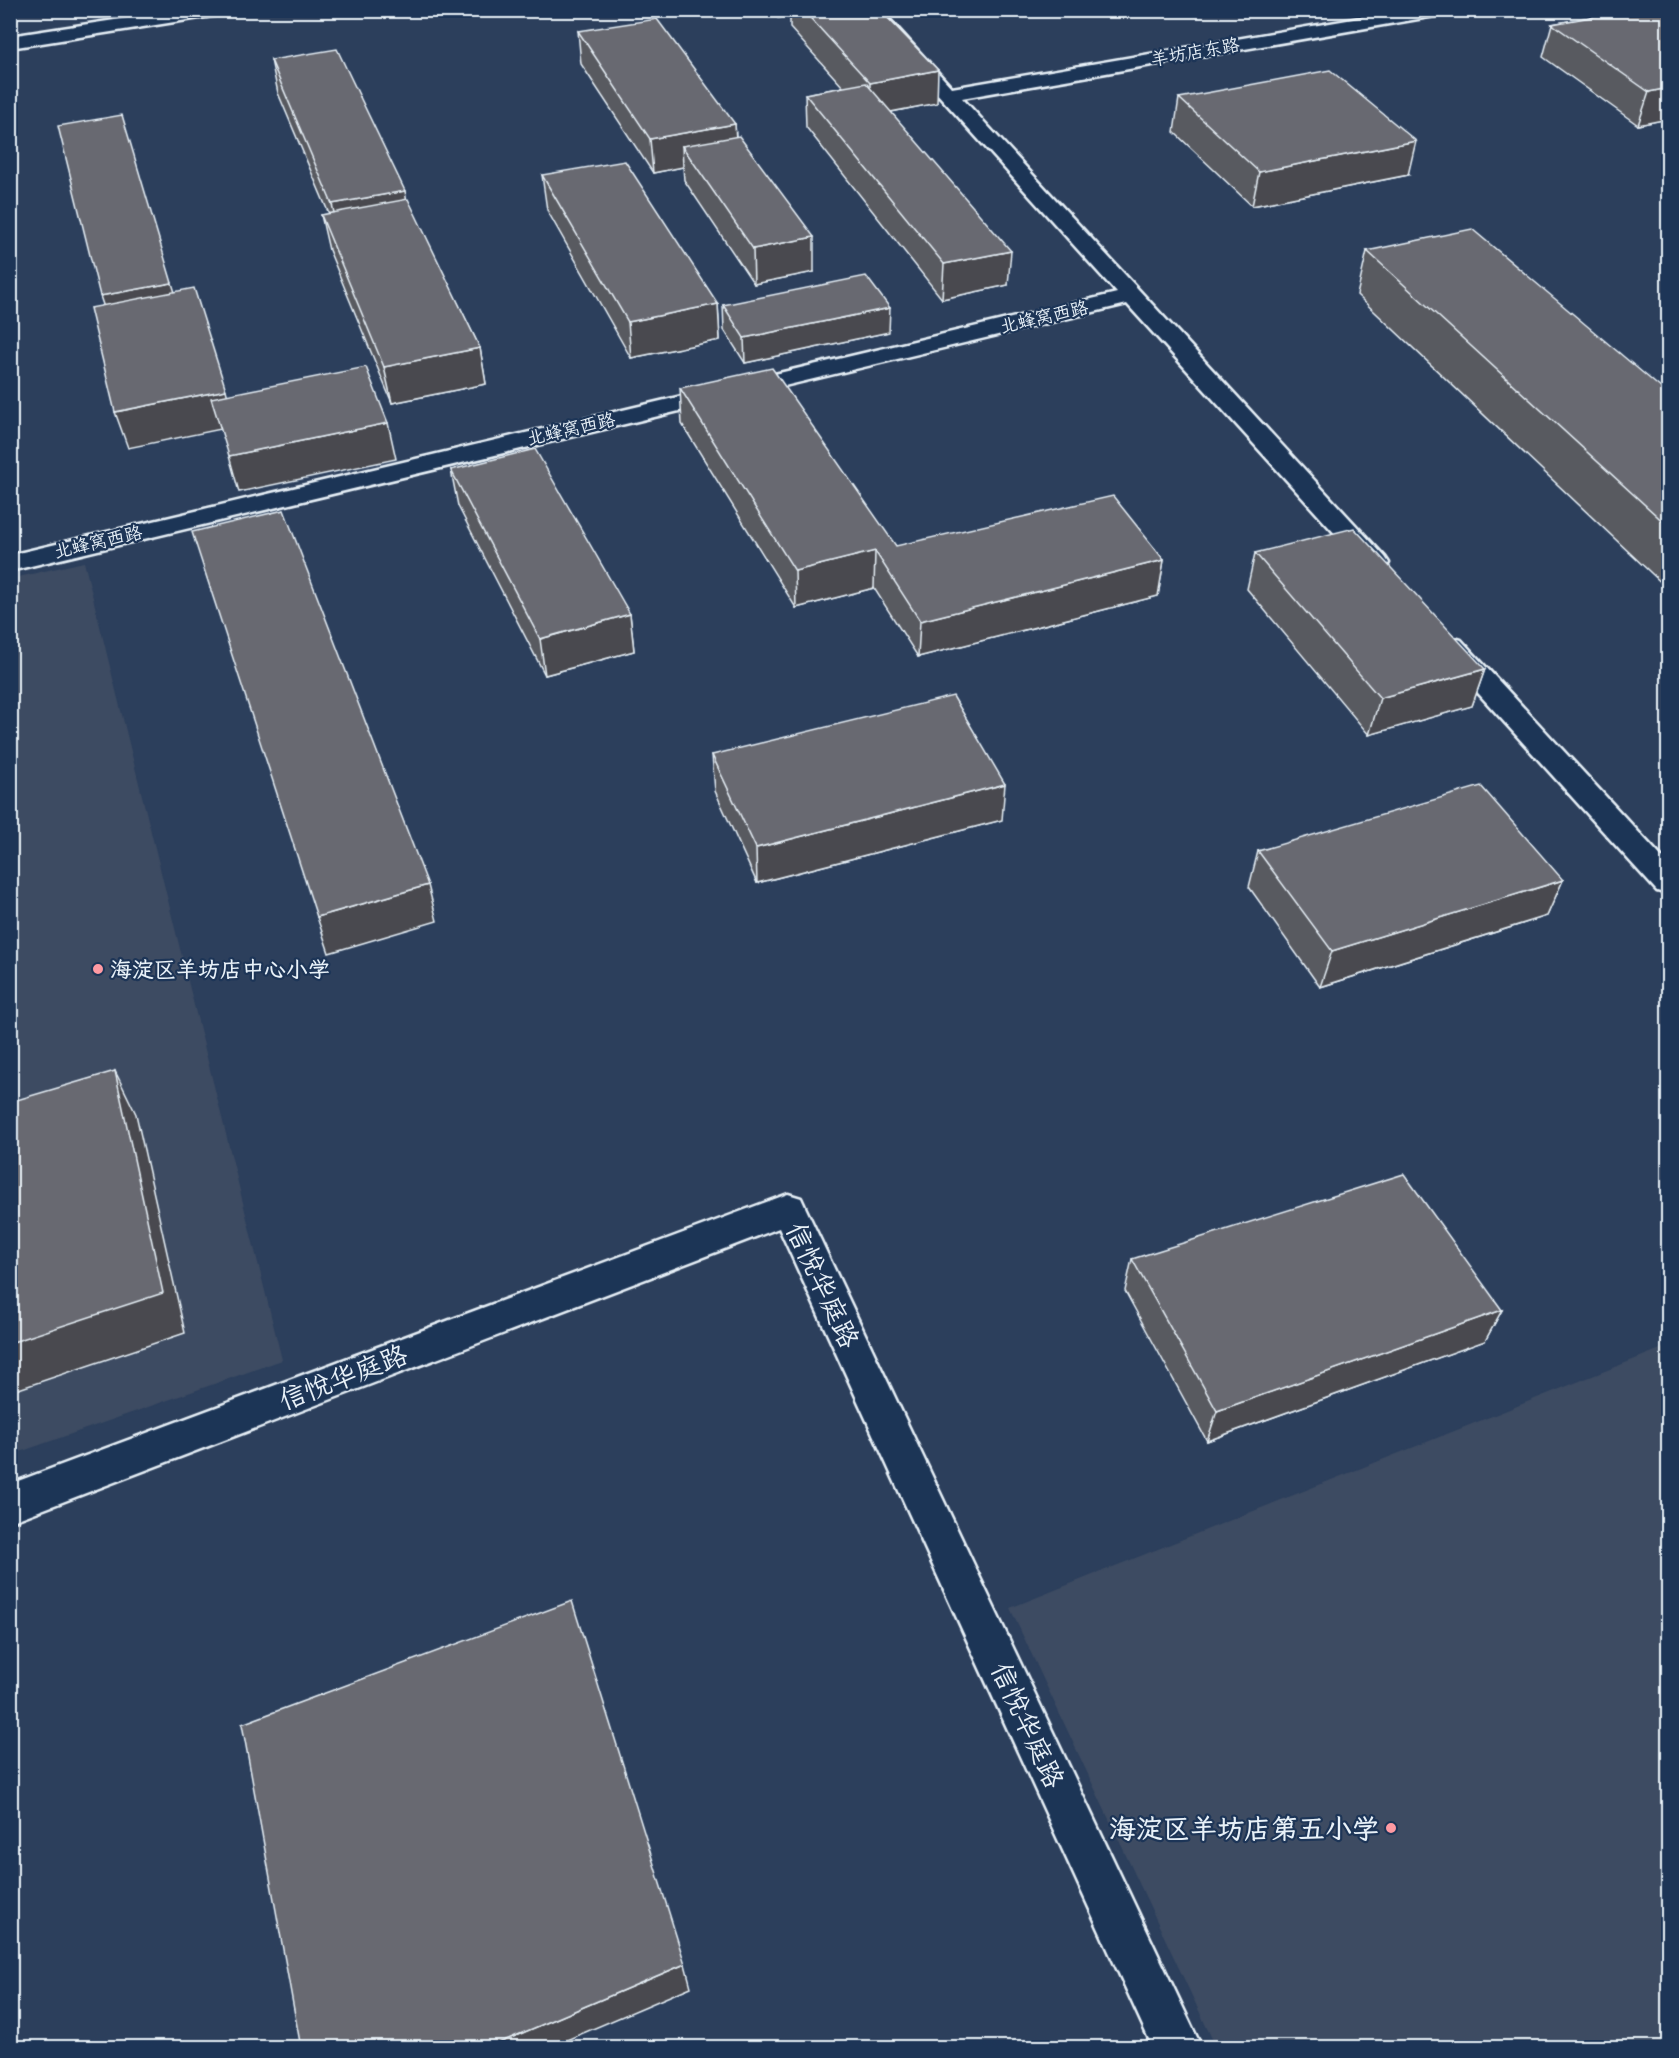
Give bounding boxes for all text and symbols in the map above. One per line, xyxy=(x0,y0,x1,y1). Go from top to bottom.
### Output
street label: 羊坊店东路 xyxy=(1149,32,1241,72)
street label: 北蜂窝西路 xyxy=(997,295,1091,339)
street label: 北蜂窝西路 xyxy=(524,407,618,451)
street label: 北蜂窝西路 xyxy=(51,520,145,564)
place label: 海淀区羊坊店中心小学 xyxy=(110,955,330,984)
marker: 海淀区羊坊店中心小学 xyxy=(91,962,105,976)
street label: 信悦华庭路 xyxy=(778,1216,868,1354)
street label: 信悦华庭路 xyxy=(273,1336,413,1418)
street label: 信悦华庭路 xyxy=(983,1656,1073,1794)
place label: 海淀区羊坊店第五小学 xyxy=(1109,1810,1379,1847)
marker: 海淀区羊坊店第五小学 xyxy=(1384,1821,1398,1835)

